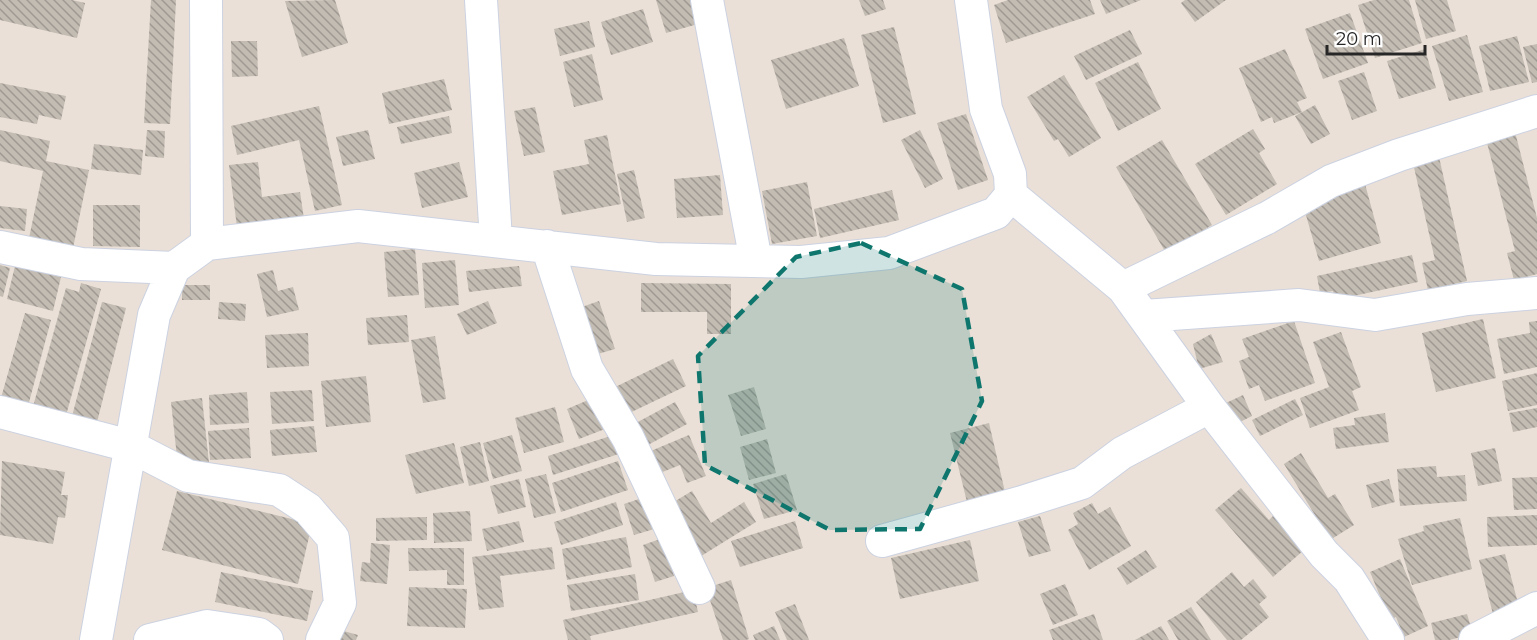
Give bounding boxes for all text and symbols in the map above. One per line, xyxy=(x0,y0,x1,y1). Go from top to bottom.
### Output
scale bar xyxy=(1327,18,1424,56)
text: 20 m xyxy=(1336,28,1382,50)

